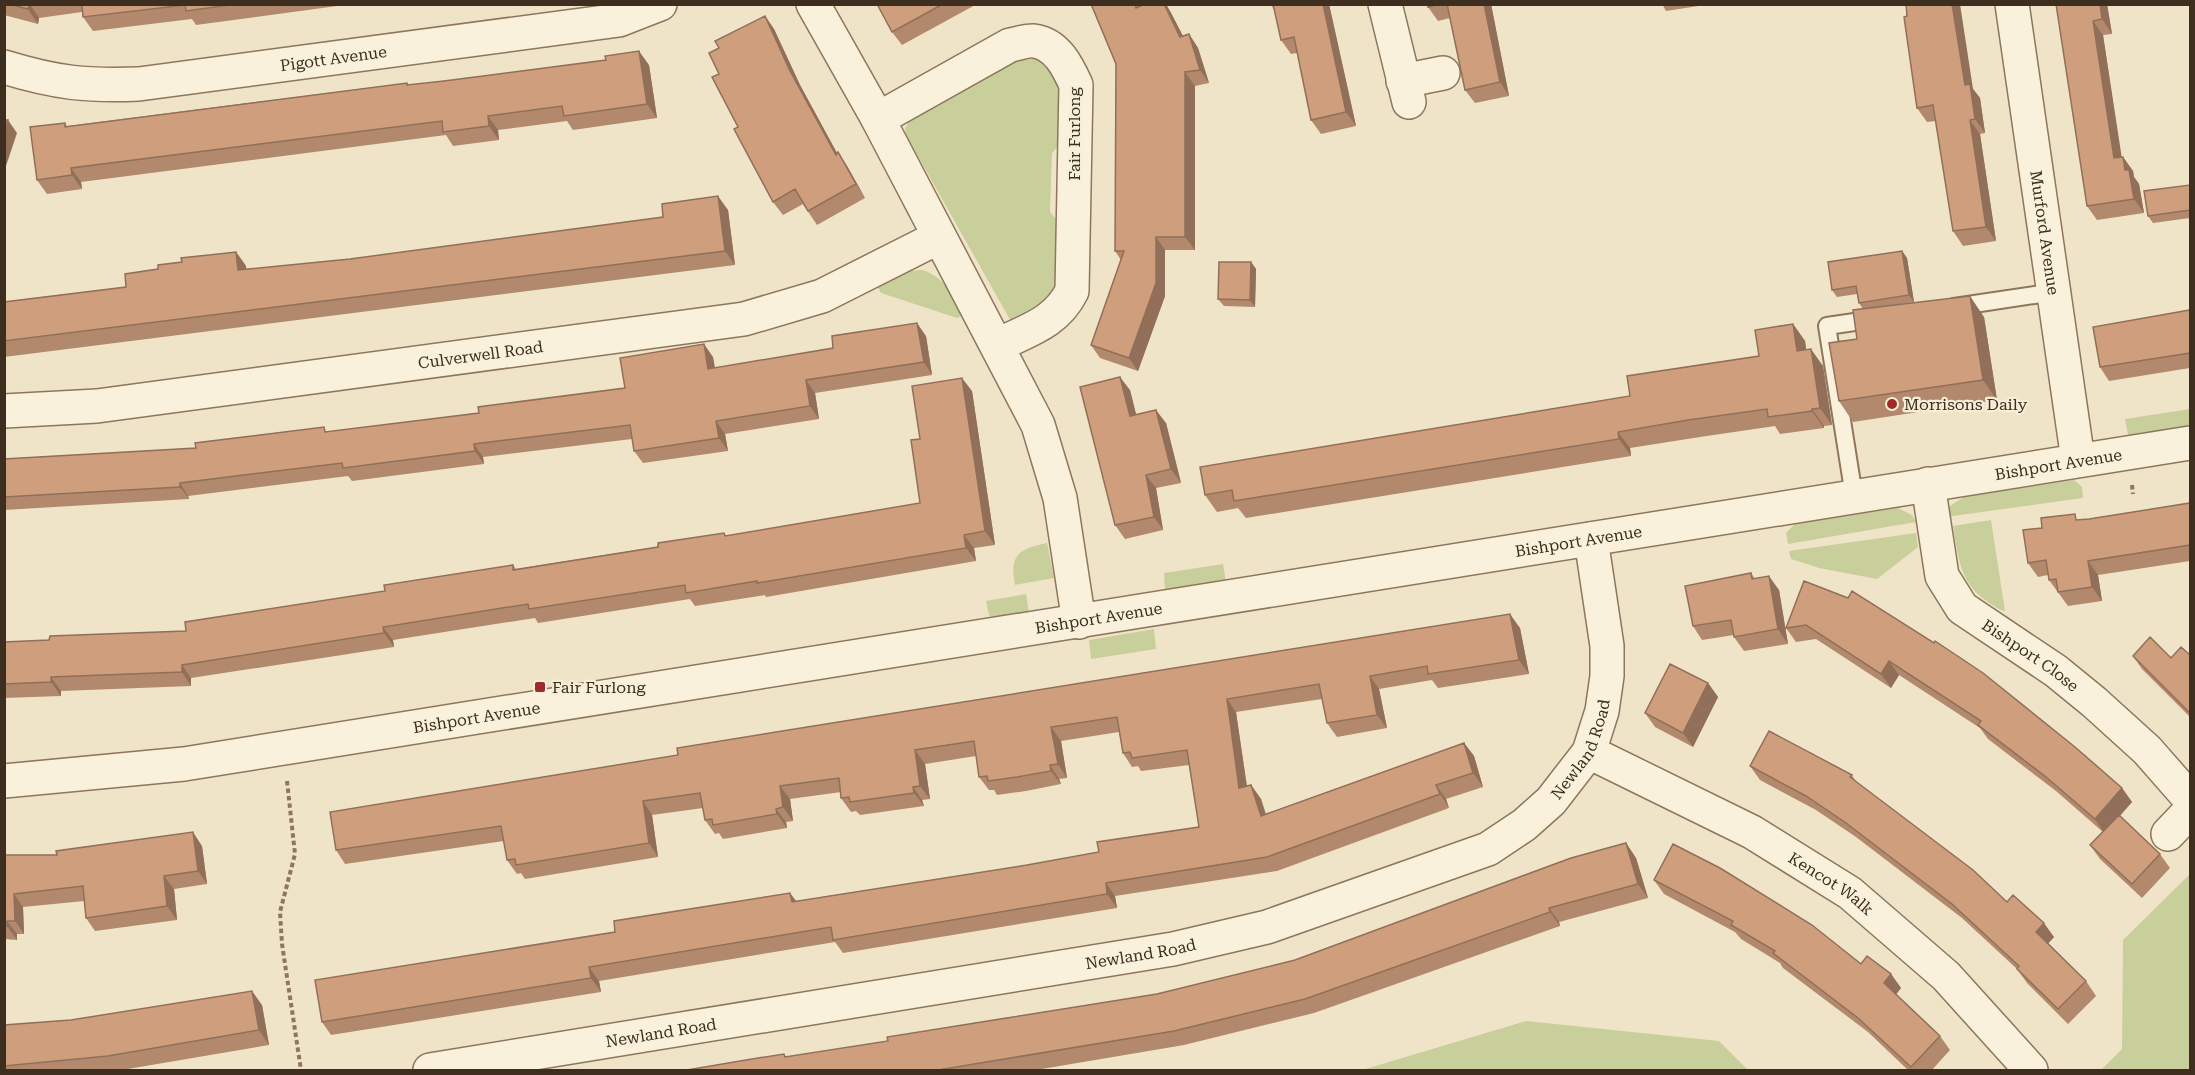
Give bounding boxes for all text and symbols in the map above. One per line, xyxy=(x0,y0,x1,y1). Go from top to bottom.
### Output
street label: Pigott Avenue xyxy=(279,42,388,75)
street label: Fair Furlong xyxy=(1065,86,1084,181)
street label: Murford Avenue xyxy=(2027,169,2064,296)
street label: Culverwell Road xyxy=(417,337,544,372)
place label: Morrisons Daily xyxy=(1904,395,2028,414)
marker: Morrisons Daily xyxy=(1885,397,1899,411)
street label: Bishport Avenue xyxy=(1993,445,2123,484)
street label: Bishport Avenue xyxy=(1514,521,1644,560)
street label: Bishport Avenue xyxy=(1034,598,1164,637)
street label: Bishport Close xyxy=(1979,615,2083,695)
place label: Fair Furlong xyxy=(552,678,646,697)
marker: Fair Furlong xyxy=(533,680,547,694)
street label: Bishport Avenue xyxy=(412,698,542,737)
street label: Newland Road xyxy=(1546,698,1613,803)
street label: Kencot Walk xyxy=(1785,848,1878,919)
street label: Newland Road xyxy=(1084,934,1198,973)
street label: Newland Road xyxy=(604,1014,718,1051)

